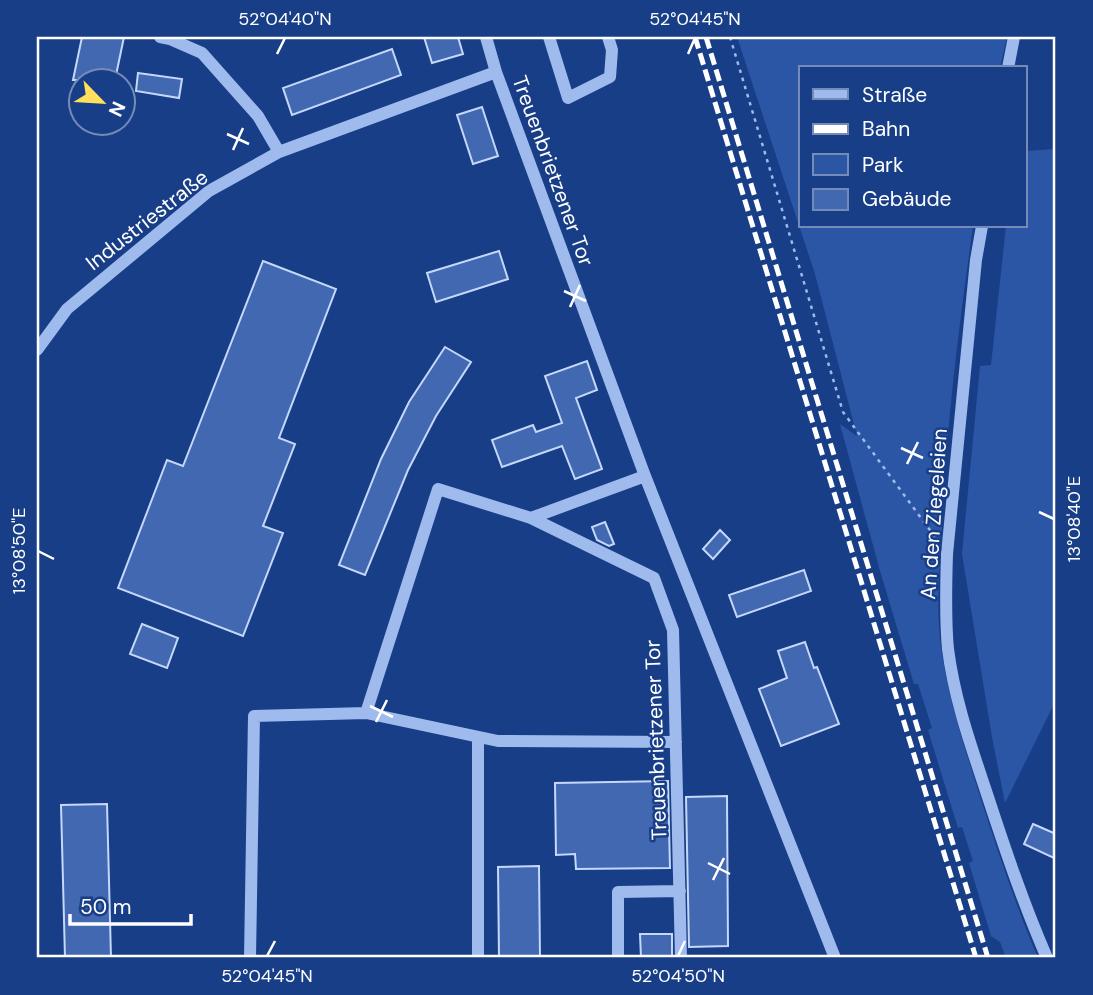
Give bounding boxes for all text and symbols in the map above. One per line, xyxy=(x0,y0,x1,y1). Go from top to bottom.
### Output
text: 52°04'40"N xyxy=(238,7,332,31)
text: 52°04'45"N xyxy=(649,7,741,31)
north arrow xyxy=(66,66,136,136)
legend xyxy=(799,66,1026,228)
street label: Treuenbrietzener Tor xyxy=(506,72,601,270)
text: Straße xyxy=(862,81,927,109)
text: N xyxy=(103,97,131,121)
text: Bahn xyxy=(862,115,910,143)
text: Park xyxy=(862,151,904,179)
street label: Industriestraße xyxy=(80,163,214,277)
text: Gebäude xyxy=(862,185,952,213)
street label: An den Ziegeleien xyxy=(914,428,954,600)
text: 13°08'40"E xyxy=(1062,476,1086,562)
text: 13°08'50"E xyxy=(7,508,31,594)
street label: Treuenbrietzener Tor xyxy=(638,639,673,841)
scale bar xyxy=(70,883,191,927)
text: 50 m xyxy=(80,893,131,921)
text: 52°04'45"N xyxy=(221,964,313,988)
text: 52°04'50"N xyxy=(631,964,725,988)

